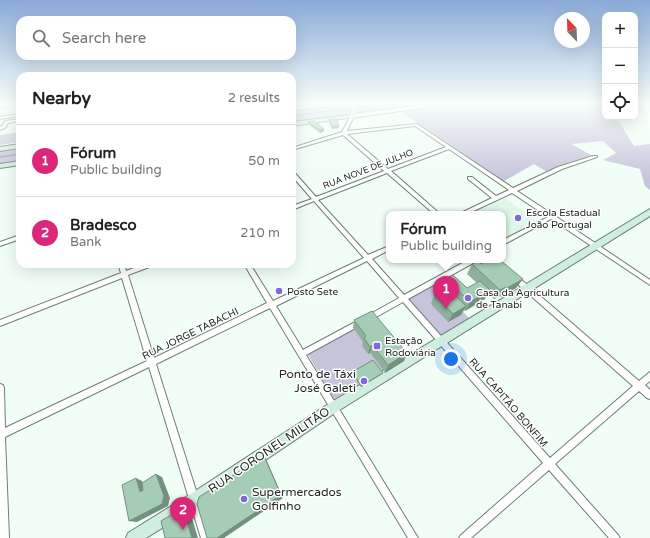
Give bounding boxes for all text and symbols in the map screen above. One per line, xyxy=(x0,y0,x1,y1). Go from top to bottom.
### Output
north arrow xyxy=(554,12,590,48)
map controls xyxy=(602,12,638,120)
button: + xyxy=(602,12,638,48)
search box xyxy=(16,16,296,60)
icon: search xyxy=(30,27,52,49)
text: Search here xyxy=(62,29,146,47)
button: − xyxy=(602,48,638,84)
button: locate xyxy=(602,84,638,120)
text: Nearby xyxy=(32,88,91,109)
text: 2 results xyxy=(228,90,280,106)
text: Fórum xyxy=(70,144,116,162)
street label: RUA NOVE DE JULHO xyxy=(321,147,415,192)
text: 1 xyxy=(41,153,49,169)
text: 50 m xyxy=(248,153,280,169)
text: Public building xyxy=(70,162,162,178)
place label: Escola Estadual João Portugal xyxy=(526,207,600,231)
popup xyxy=(386,211,506,263)
marker: Escola Estadual João Portugal xyxy=(513,213,523,223)
text: Bradesco xyxy=(70,216,137,234)
text: Fórum xyxy=(400,220,446,238)
text: 2 xyxy=(41,225,49,241)
text: 210 m xyxy=(240,225,280,241)
text: Bank xyxy=(70,234,101,250)
text: Public building xyxy=(400,238,492,254)
pin: 1 xyxy=(433,276,459,309)
marker: Posto Sete xyxy=(274,286,284,296)
place label: Posto Sete xyxy=(287,286,338,298)
place label: Casa da Agricultura de Tanabi xyxy=(476,287,569,311)
marker: Casa da Agricultura de Tanabi xyxy=(463,293,473,303)
street label: RUA JORGE TABACHI xyxy=(140,305,241,362)
place label: Estação Rodoviária xyxy=(385,335,436,359)
marker: Estação Rodoviária xyxy=(372,341,382,351)
your location xyxy=(441,349,461,369)
street label: RUA CAPITÃO BONFIM xyxy=(466,356,550,450)
place label: Ponto de Táxi José Galeti xyxy=(279,367,356,395)
marker: Ponto de Táxi José Galeti xyxy=(359,376,369,386)
street label: RUA CORONEL MILITÃO xyxy=(206,404,333,496)
place label: Supermercados Golfinho xyxy=(252,485,342,513)
marker: Supermercados Golfinho xyxy=(239,494,249,504)
pin: 2 xyxy=(170,497,196,530)

